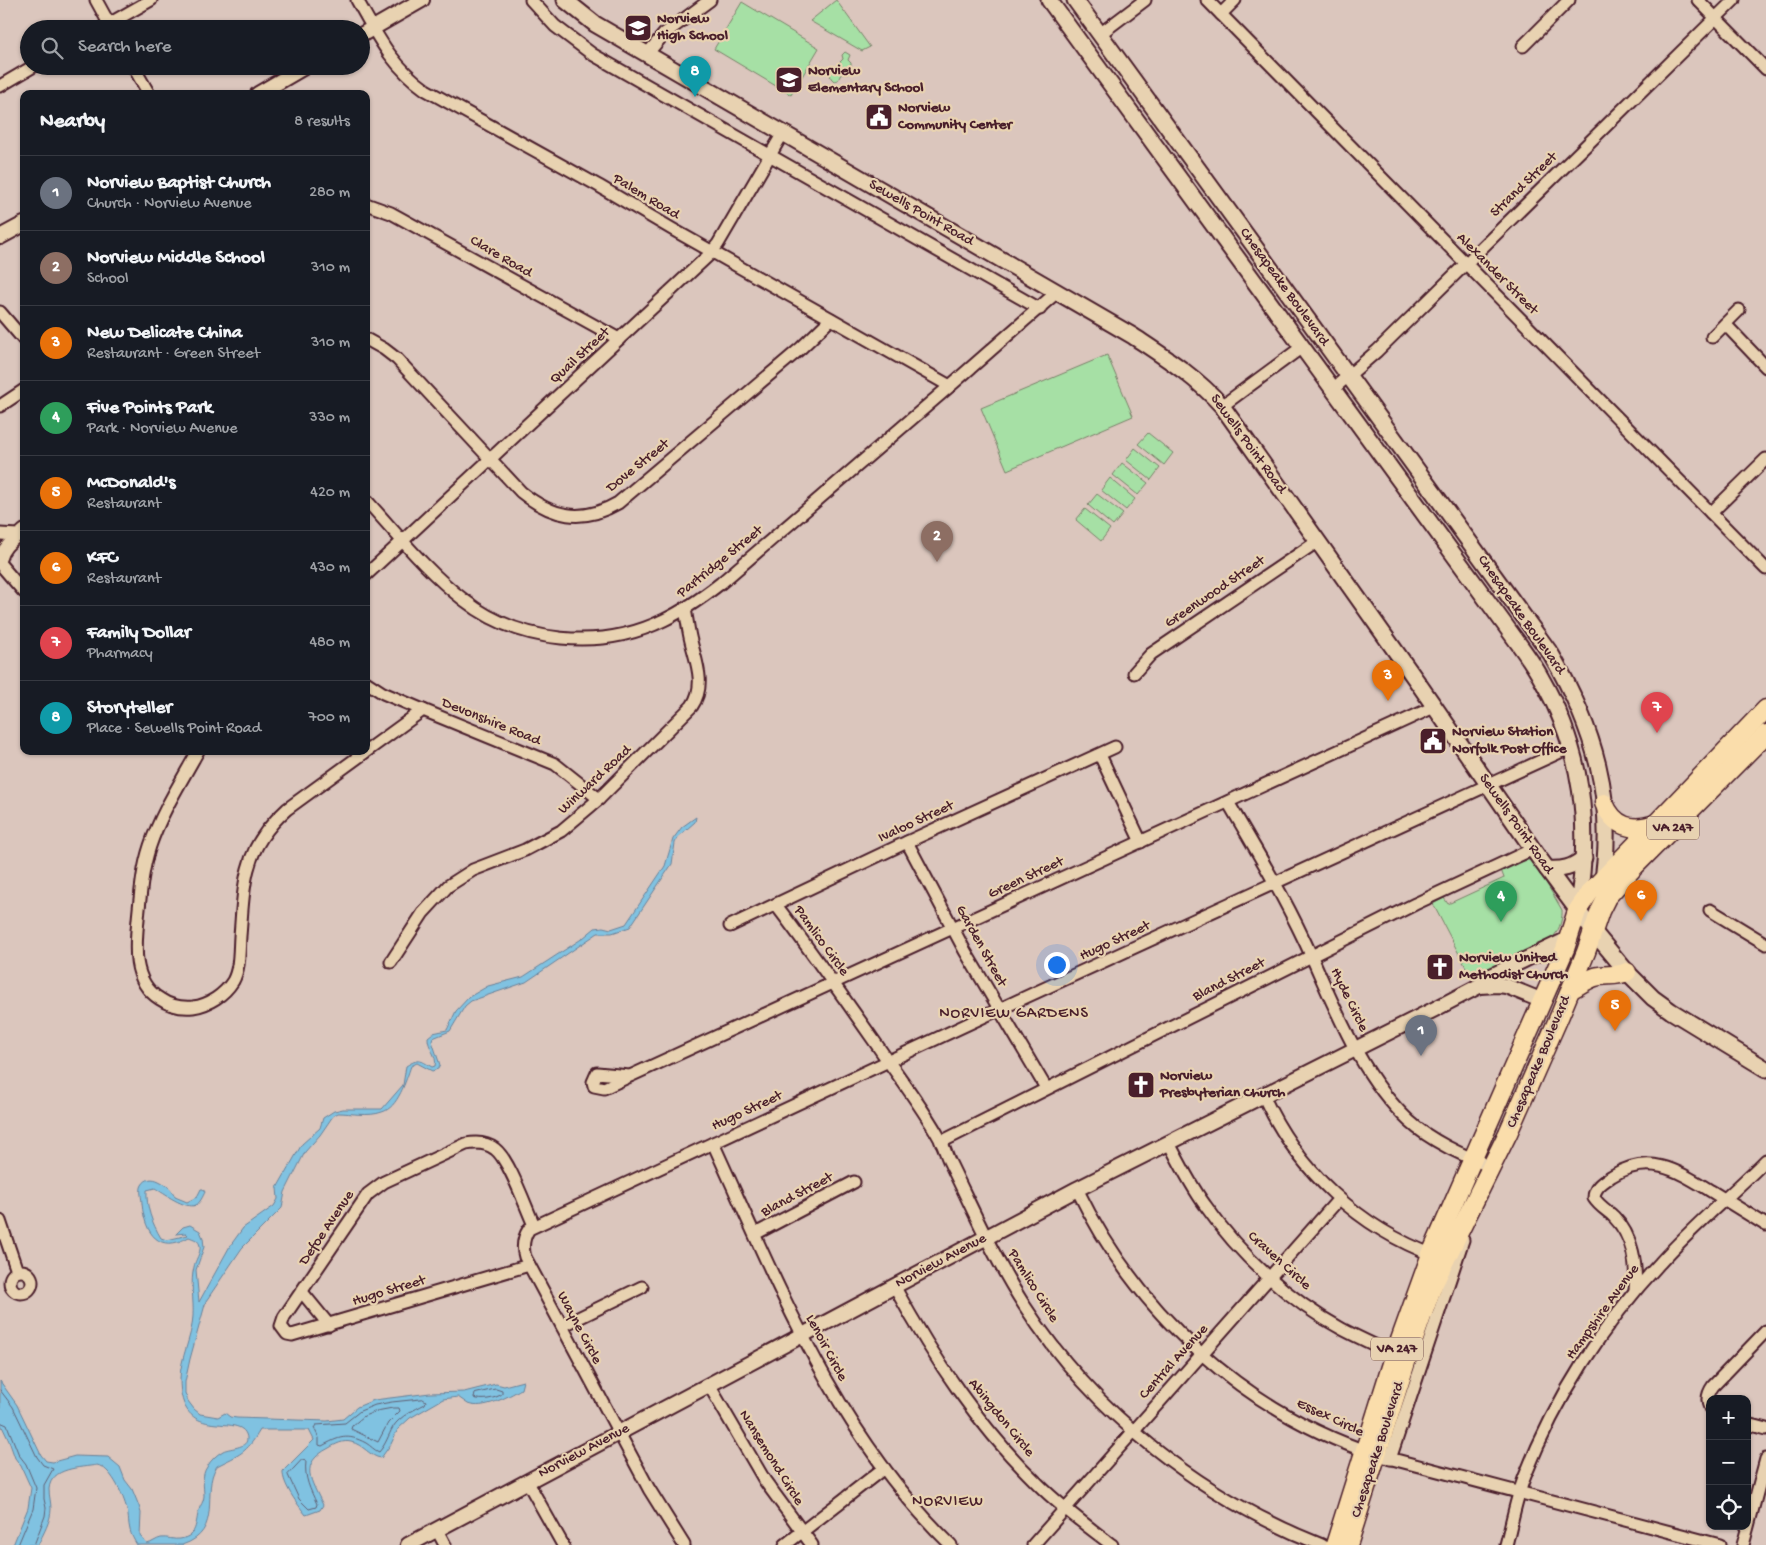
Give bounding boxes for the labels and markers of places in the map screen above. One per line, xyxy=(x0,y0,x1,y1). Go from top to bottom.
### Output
place label: Norview High School xyxy=(657,10,729,45)
school or university icon: Norview High School xyxy=(623,13,653,43)
pin: 8 xyxy=(679,56,711,97)
place label: Norview Elementary School xyxy=(808,62,924,97)
school or university icon: Norview Elementary School xyxy=(774,65,804,95)
place label: Norview Community Center xyxy=(897,99,1014,134)
public building icon: Norview Community Center xyxy=(864,102,894,132)
pin: 2 xyxy=(921,521,953,562)
pin: 3 xyxy=(1372,660,1404,701)
pin: 7 xyxy=(1641,692,1673,733)
place label: Norview Station Norfolk Post Office xyxy=(1452,723,1568,758)
public building icon: Norview Station Norfolk Post Office xyxy=(1418,726,1448,756)
pin: 6 xyxy=(1625,880,1657,921)
pin: 4 xyxy=(1485,881,1517,922)
place label: Norview United Methodist Church xyxy=(1459,949,1568,984)
church icon: Norview United Methodist Church xyxy=(1425,952,1455,982)
pin: 5 xyxy=(1599,990,1631,1031)
pin: 1 xyxy=(1405,1015,1437,1056)
place label: Norview Presbyterian Church xyxy=(1159,1067,1285,1102)
church icon: Norview Presbyterian Church xyxy=(1126,1070,1156,1100)

